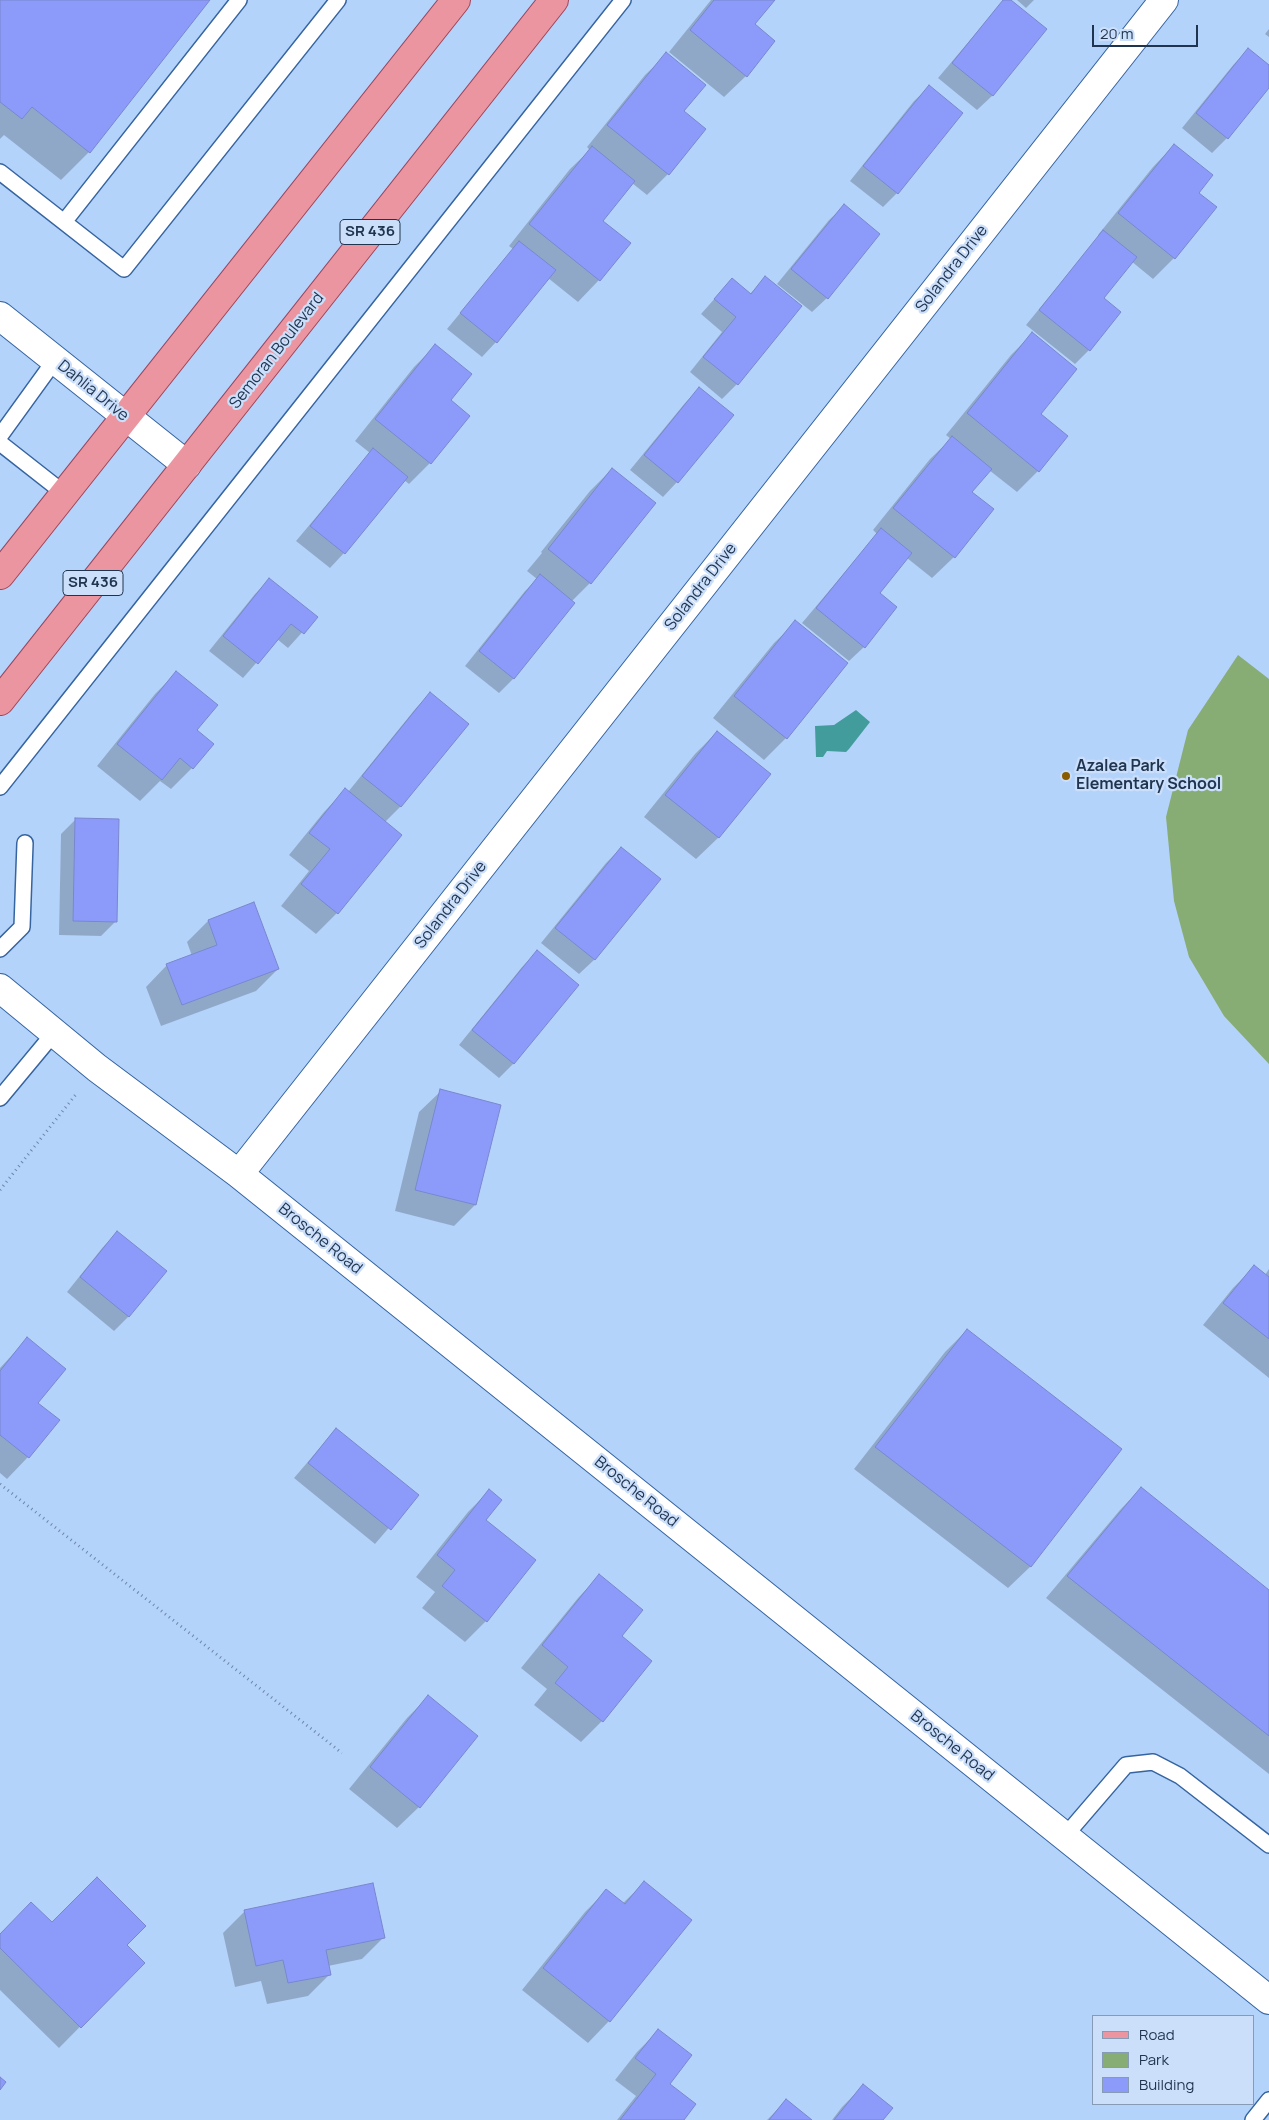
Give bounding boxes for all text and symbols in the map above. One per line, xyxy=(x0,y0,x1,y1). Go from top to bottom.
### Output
scale bar xyxy=(1094,15,1200,47)
text: 20 m xyxy=(1100,23,1133,44)
road number: SR 436 xyxy=(340,220,400,244)
street label: Solandra Drive xyxy=(912,221,992,317)
street label: Semoran Boulevard xyxy=(226,289,328,413)
street label: Dahlia Drive xyxy=(54,356,132,426)
street label: Solandra Drive xyxy=(661,539,741,635)
road number: SR 436 xyxy=(63,570,123,596)
place label: Azalea Park Elementary School xyxy=(1076,757,1221,795)
marker: Azalea Park Elementary School xyxy=(1060,770,1072,782)
street label: Solandra Drive xyxy=(411,857,491,953)
street label: Brosche Road xyxy=(274,1199,366,1279)
street label: Brosche Road xyxy=(590,1452,682,1532)
street label: Brosche Road xyxy=(906,1706,998,1786)
legend xyxy=(1092,2015,1254,2105)
text: Road xyxy=(1139,2024,1175,2045)
text: Park xyxy=(1139,2049,1169,2070)
text: Building xyxy=(1139,2074,1194,2095)

